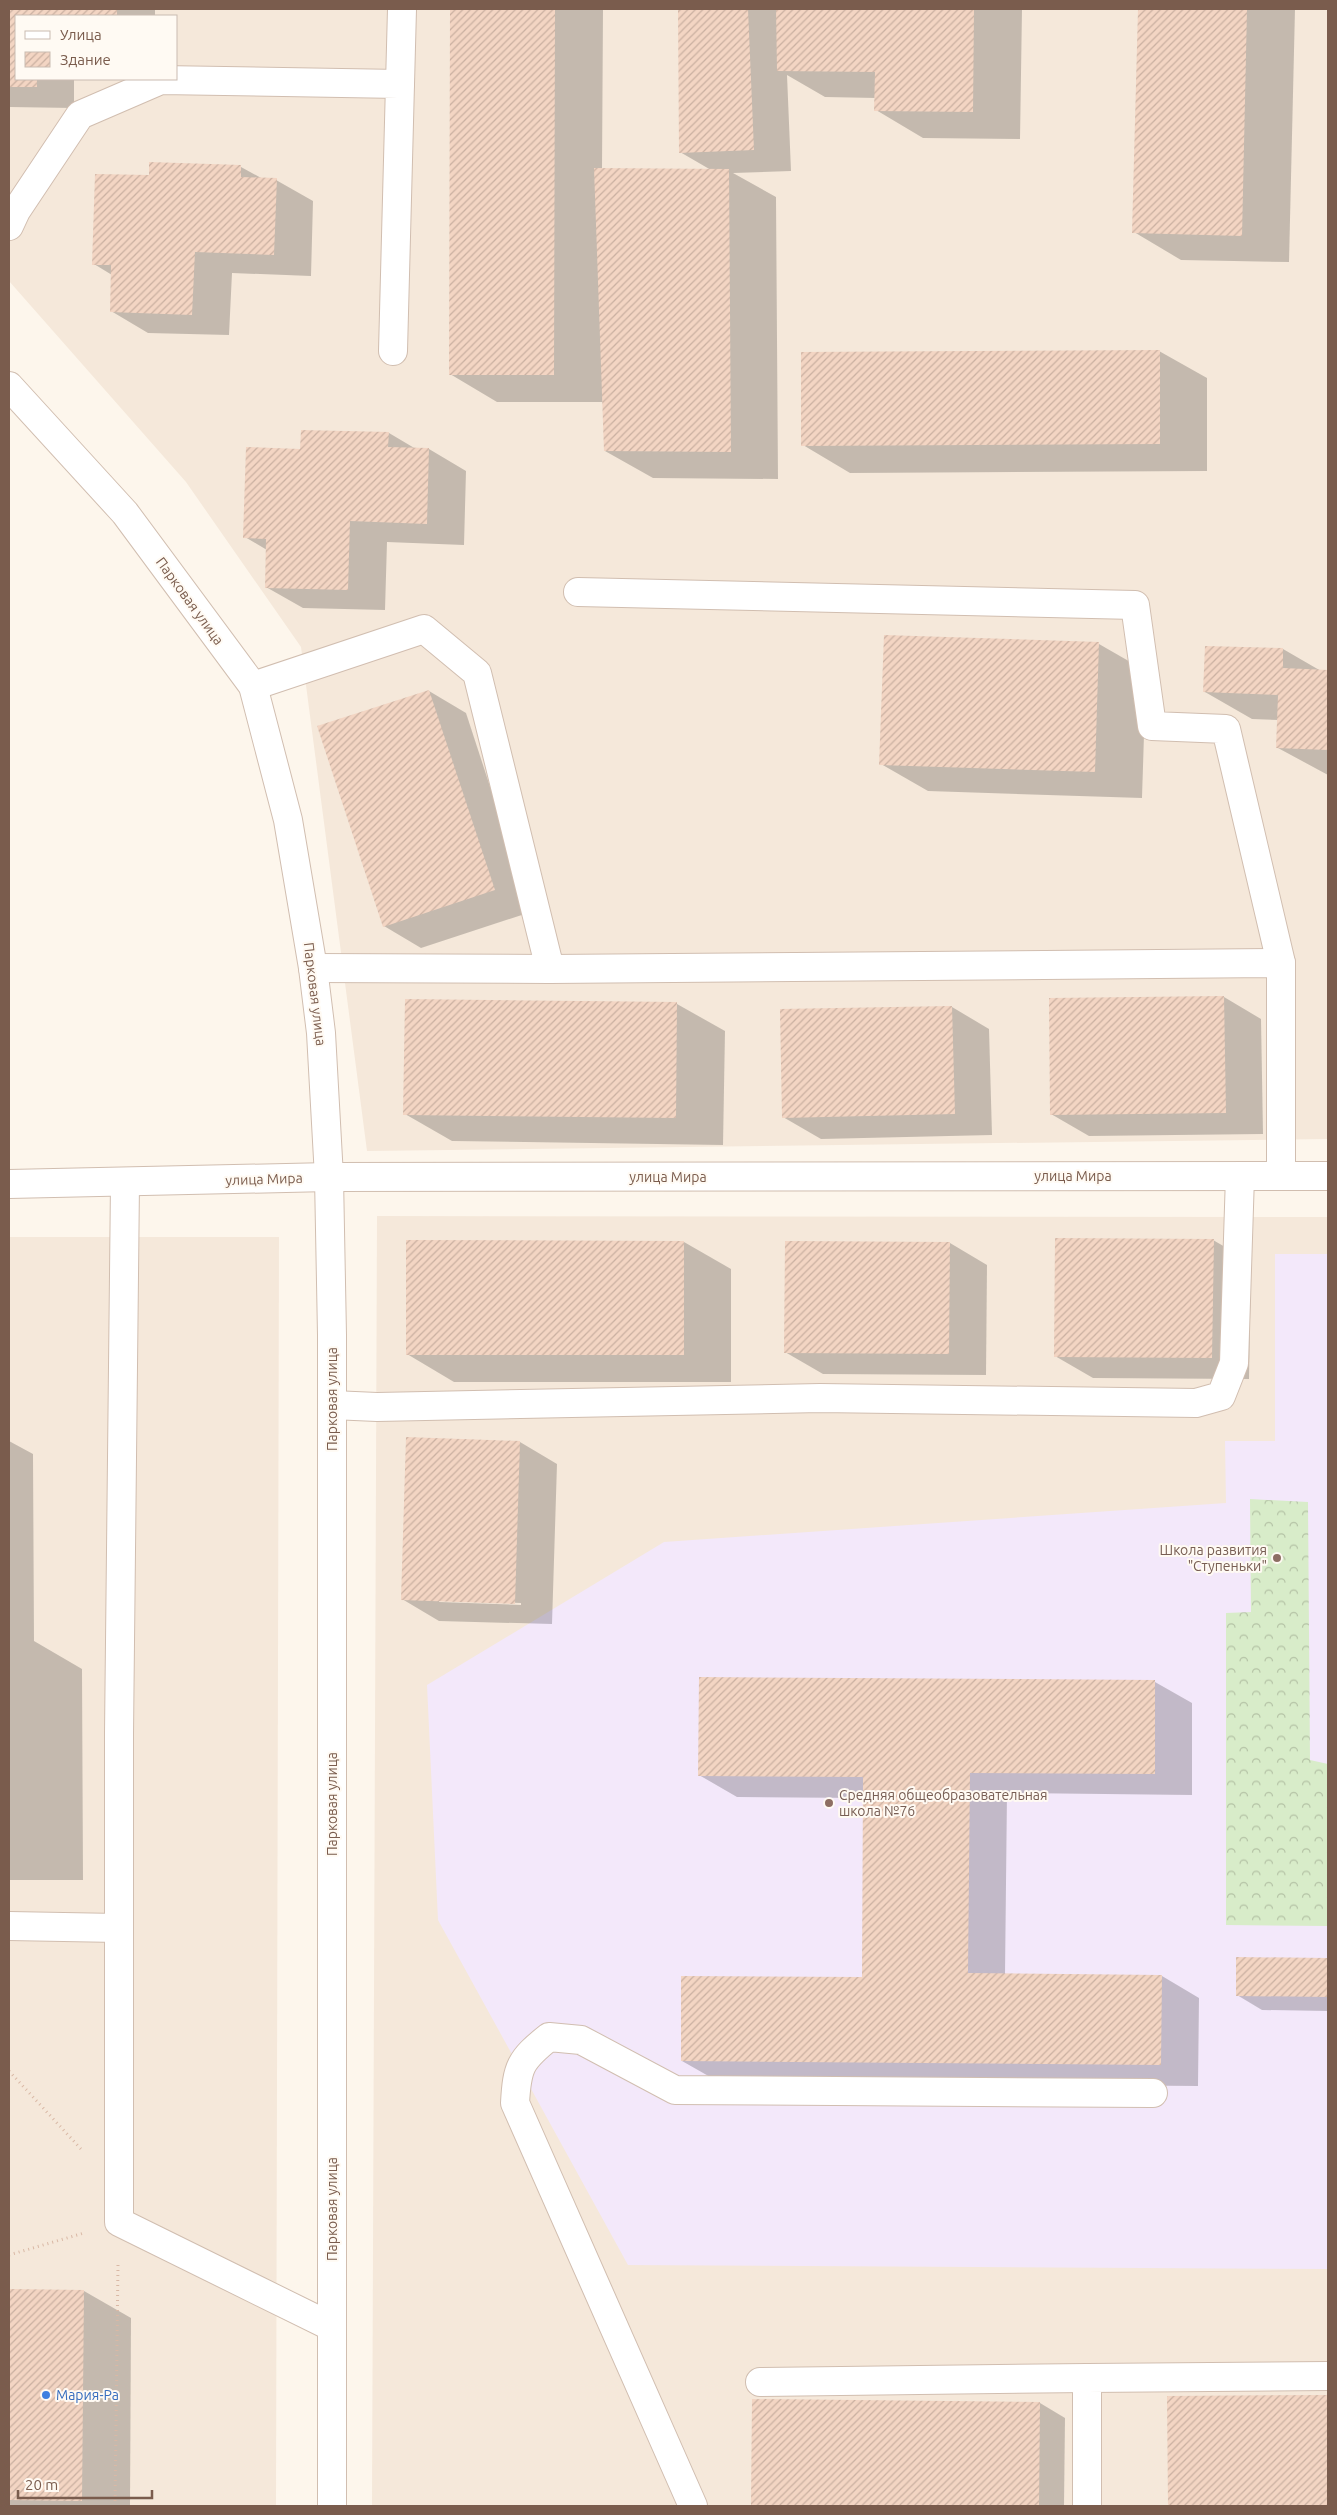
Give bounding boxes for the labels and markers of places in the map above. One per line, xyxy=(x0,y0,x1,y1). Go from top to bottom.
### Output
place label: Школа развития "Ступеньки" xyxy=(1160,1542,1267,1574)
marker: Школа развития "Ступеньки" xyxy=(1271,1552,1283,1564)
place label: Средняя общеобразовательная школа №76 xyxy=(839,1787,1048,1819)
marker: Средняя общеобразовательная школа №76 xyxy=(823,1797,835,1809)
place label: Мария-Ра xyxy=(56,2387,119,2403)
marker: Мария-Ра xyxy=(40,2389,52,2401)

